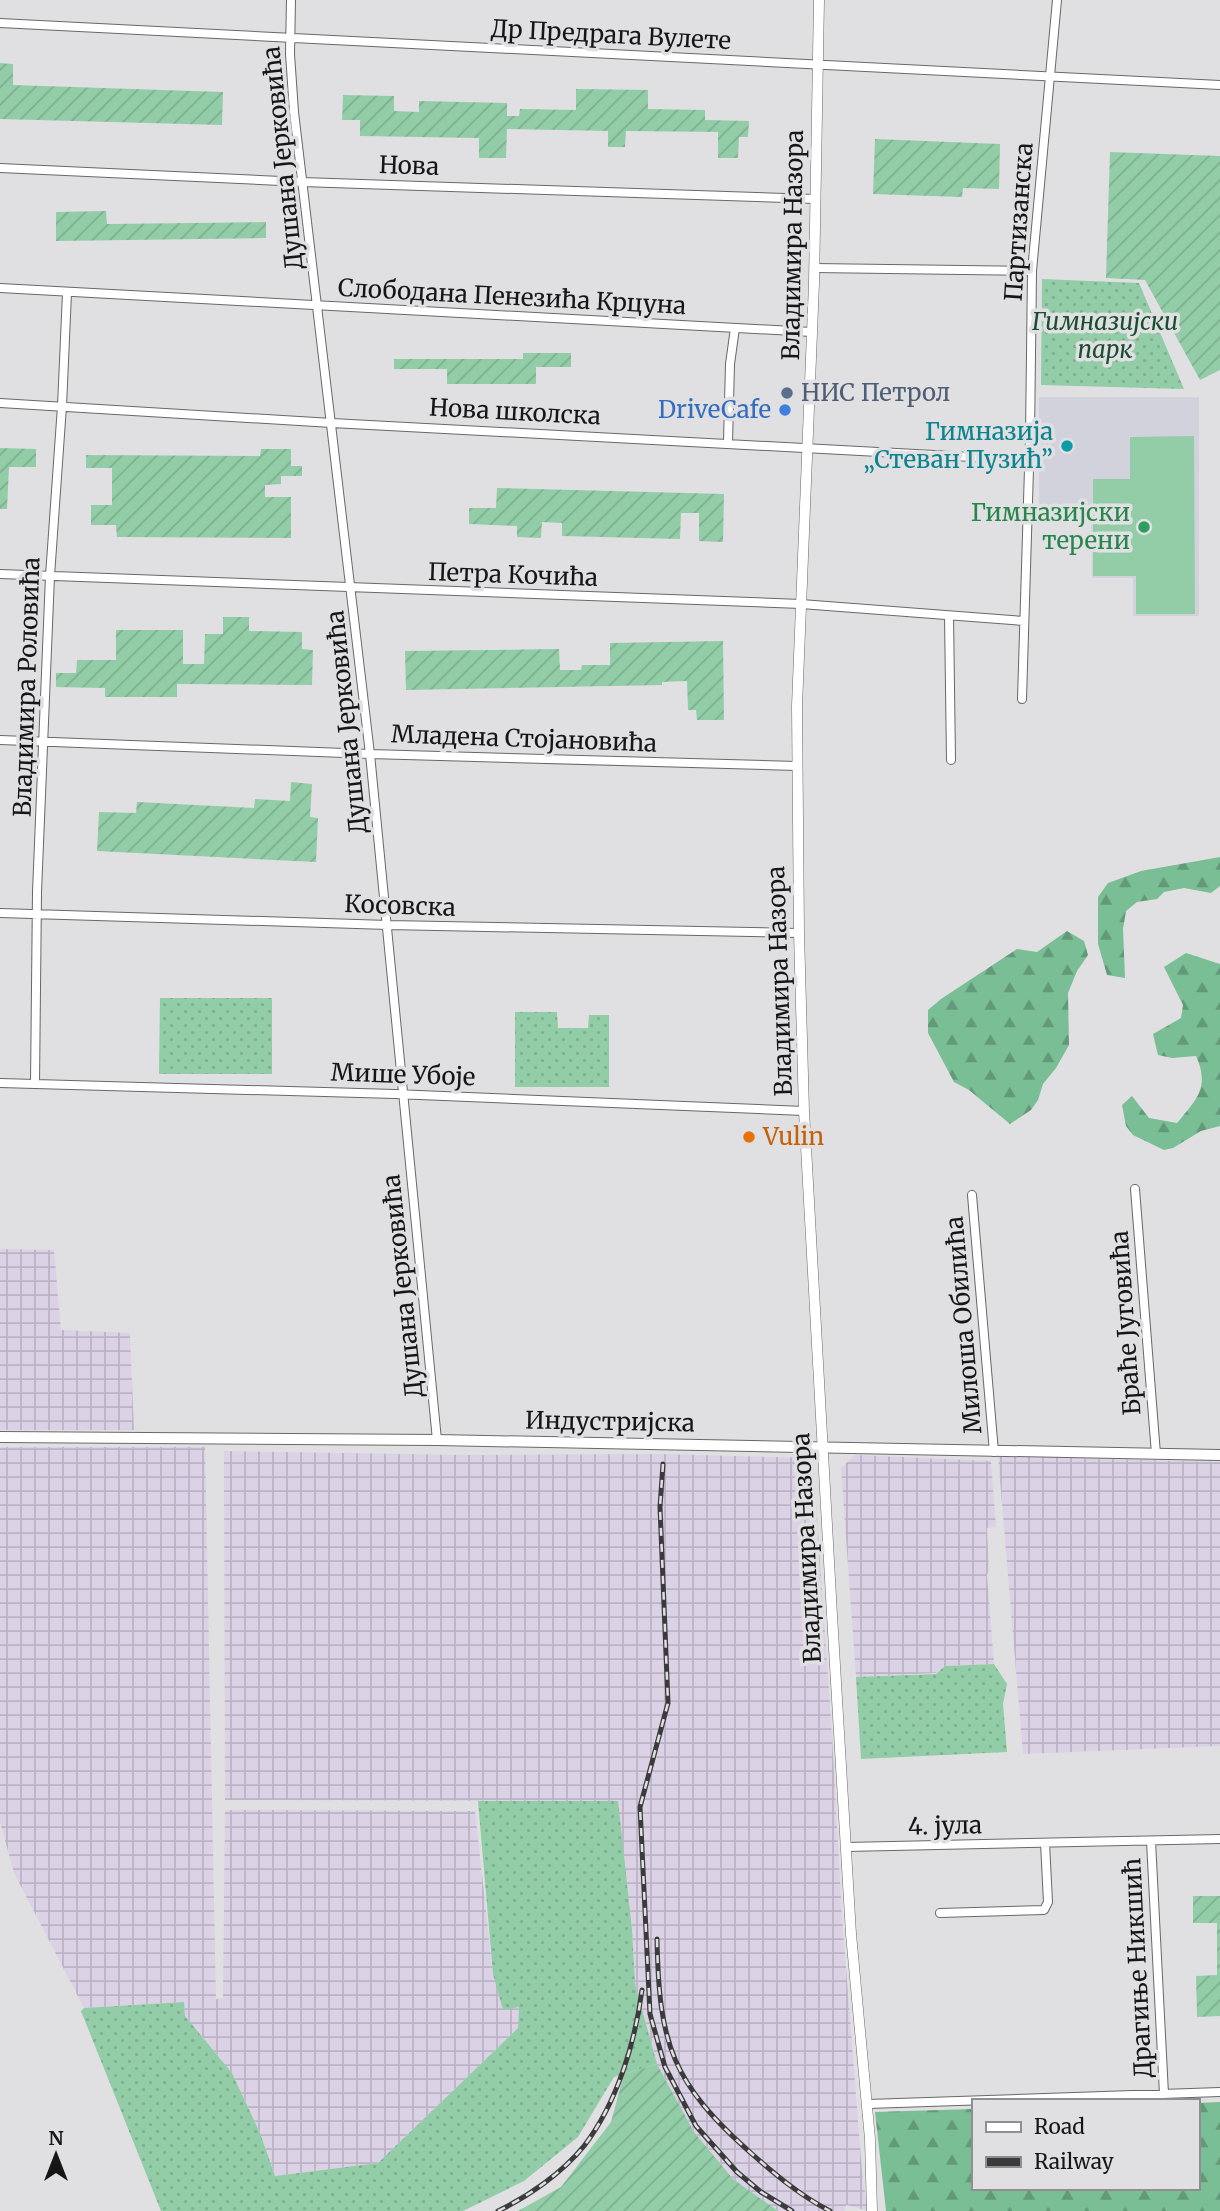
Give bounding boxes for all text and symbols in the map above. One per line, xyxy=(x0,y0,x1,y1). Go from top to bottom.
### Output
street label: Др Предрага Вулете xyxy=(490,13,732,56)
street label: Душана Јерковића xyxy=(255,45,310,271)
street label: Владимира Назора xyxy=(775,129,810,361)
street label: Партизанска xyxy=(997,141,1040,302)
street label: Нова xyxy=(378,149,440,182)
street label: Слободана Пенезића Крцуна xyxy=(337,272,687,321)
park label: Гимназијски парк xyxy=(1032,306,1178,365)
place label: НИС Петрол xyxy=(801,377,950,408)
marker: НИС Петрол xyxy=(779,385,795,401)
street label: Нова школска xyxy=(428,392,602,431)
place label: DriveCafe xyxy=(658,394,771,425)
marker: DriveCafe xyxy=(777,402,793,418)
place label: Гимназија „Стеван Пузић” xyxy=(863,416,1053,475)
marker: Гимназија „Стеван Пузић” xyxy=(1059,438,1075,454)
place label: Гимназијски терени xyxy=(971,497,1130,556)
marker: Гимназијски терени xyxy=(1136,519,1152,535)
street label: Владимира Роловића xyxy=(6,556,47,818)
street label: Петра Кочића xyxy=(428,556,599,593)
street label: Душана Јерковића xyxy=(319,609,374,835)
street label: Младена Стојановића xyxy=(390,718,658,759)
street label: Владимира Назора xyxy=(760,865,799,1097)
street label: Косовска xyxy=(344,888,456,923)
street label: Мише Убоје xyxy=(330,1056,476,1093)
place label: Vulin xyxy=(762,1121,824,1152)
marker: Vulin xyxy=(741,1129,757,1145)
street label: Душана Јерковића xyxy=(375,1173,430,1399)
street label: Милоша Обилића xyxy=(939,1215,988,1435)
street label: Браће Југовића xyxy=(1104,1229,1147,1417)
street label: Индустријска xyxy=(525,1405,695,1438)
street label: Владимира Назора xyxy=(785,1432,828,1664)
street label: 4. јула xyxy=(908,1809,982,1842)
street label: Драгиње Никшић xyxy=(1116,1857,1159,2079)
legend xyxy=(972,2099,1199,2190)
text: Road xyxy=(1034,2113,1085,2140)
north arrow xyxy=(21,2120,91,2190)
text: N xyxy=(48,2126,64,2150)
text: Railway xyxy=(1034,2148,1115,2175)

